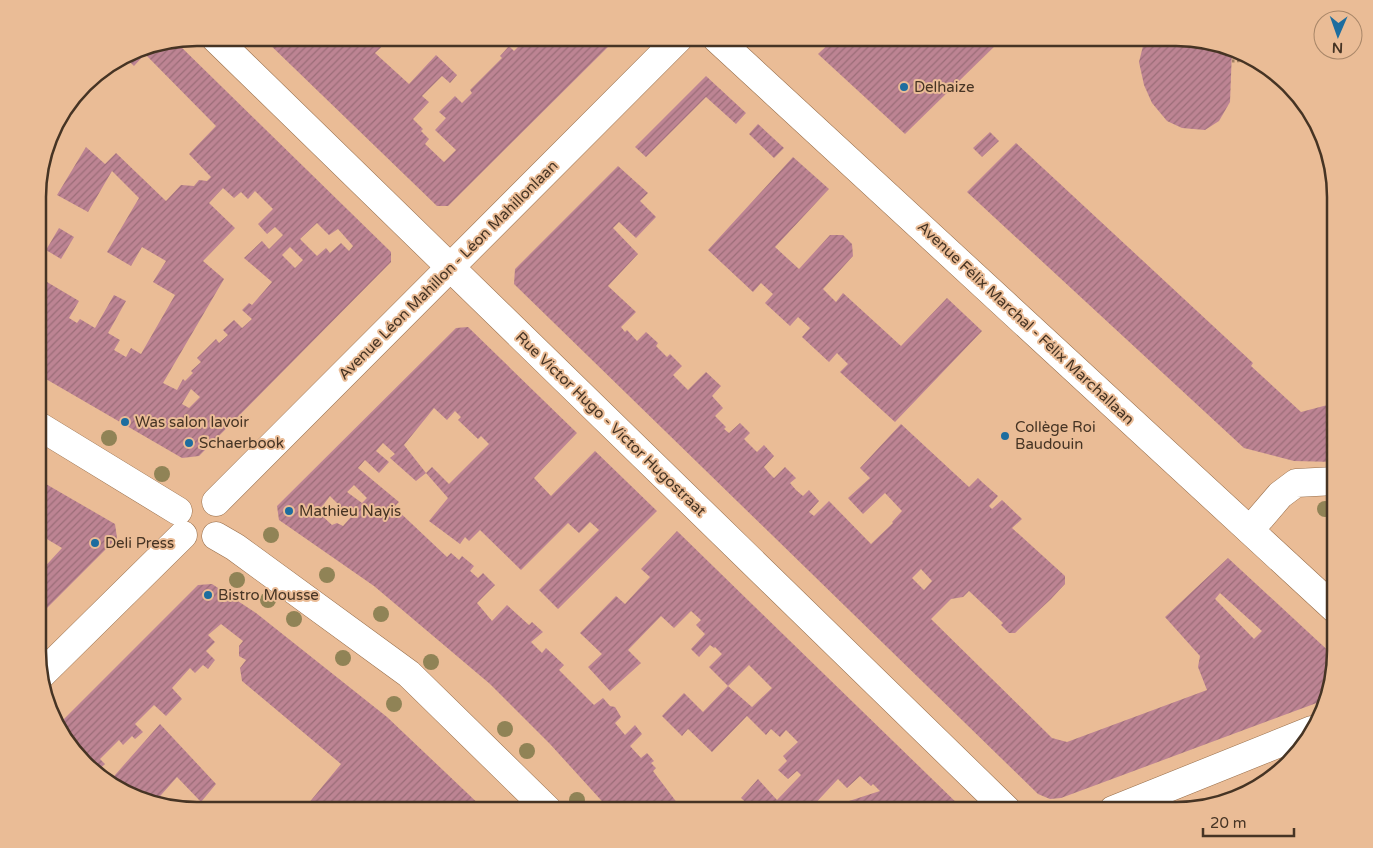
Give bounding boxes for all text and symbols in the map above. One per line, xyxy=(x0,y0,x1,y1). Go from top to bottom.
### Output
north arrow xyxy=(1313,10,1363,60)
text: N xyxy=(1332,39,1343,56)
place label: Delhaize xyxy=(914,78,974,96)
marker: Delhaize xyxy=(898,81,910,93)
street label: Avenue Léon Mahillon - Léon Mahillonlaan xyxy=(335,157,561,383)
street label: Avenue Félix Marchal - Félix Marchallaan xyxy=(914,218,1138,428)
street label: Rue Victor Hugo - Victor Hugostraat xyxy=(512,328,710,520)
place label: Was salon lavoir xyxy=(135,413,249,431)
marker: Was salon lavoir xyxy=(119,416,131,428)
place label: Collège Roi Baudouin xyxy=(1015,418,1096,453)
marker: Collège Roi Baudouin xyxy=(999,430,1011,442)
place label: Schaerbook xyxy=(199,434,284,452)
marker: Schaerbook xyxy=(183,437,195,449)
place label: Mathieu Nayis xyxy=(299,502,401,520)
marker: Mathieu Nayis xyxy=(283,505,295,517)
place label: Deli Press xyxy=(105,534,174,552)
marker: Deli Press xyxy=(89,537,101,549)
place label: Bistro Mousse xyxy=(218,586,319,604)
marker: Bistro Mousse xyxy=(202,589,214,601)
scale bar xyxy=(1203,806,1294,838)
text: 20 m xyxy=(1210,814,1247,832)

